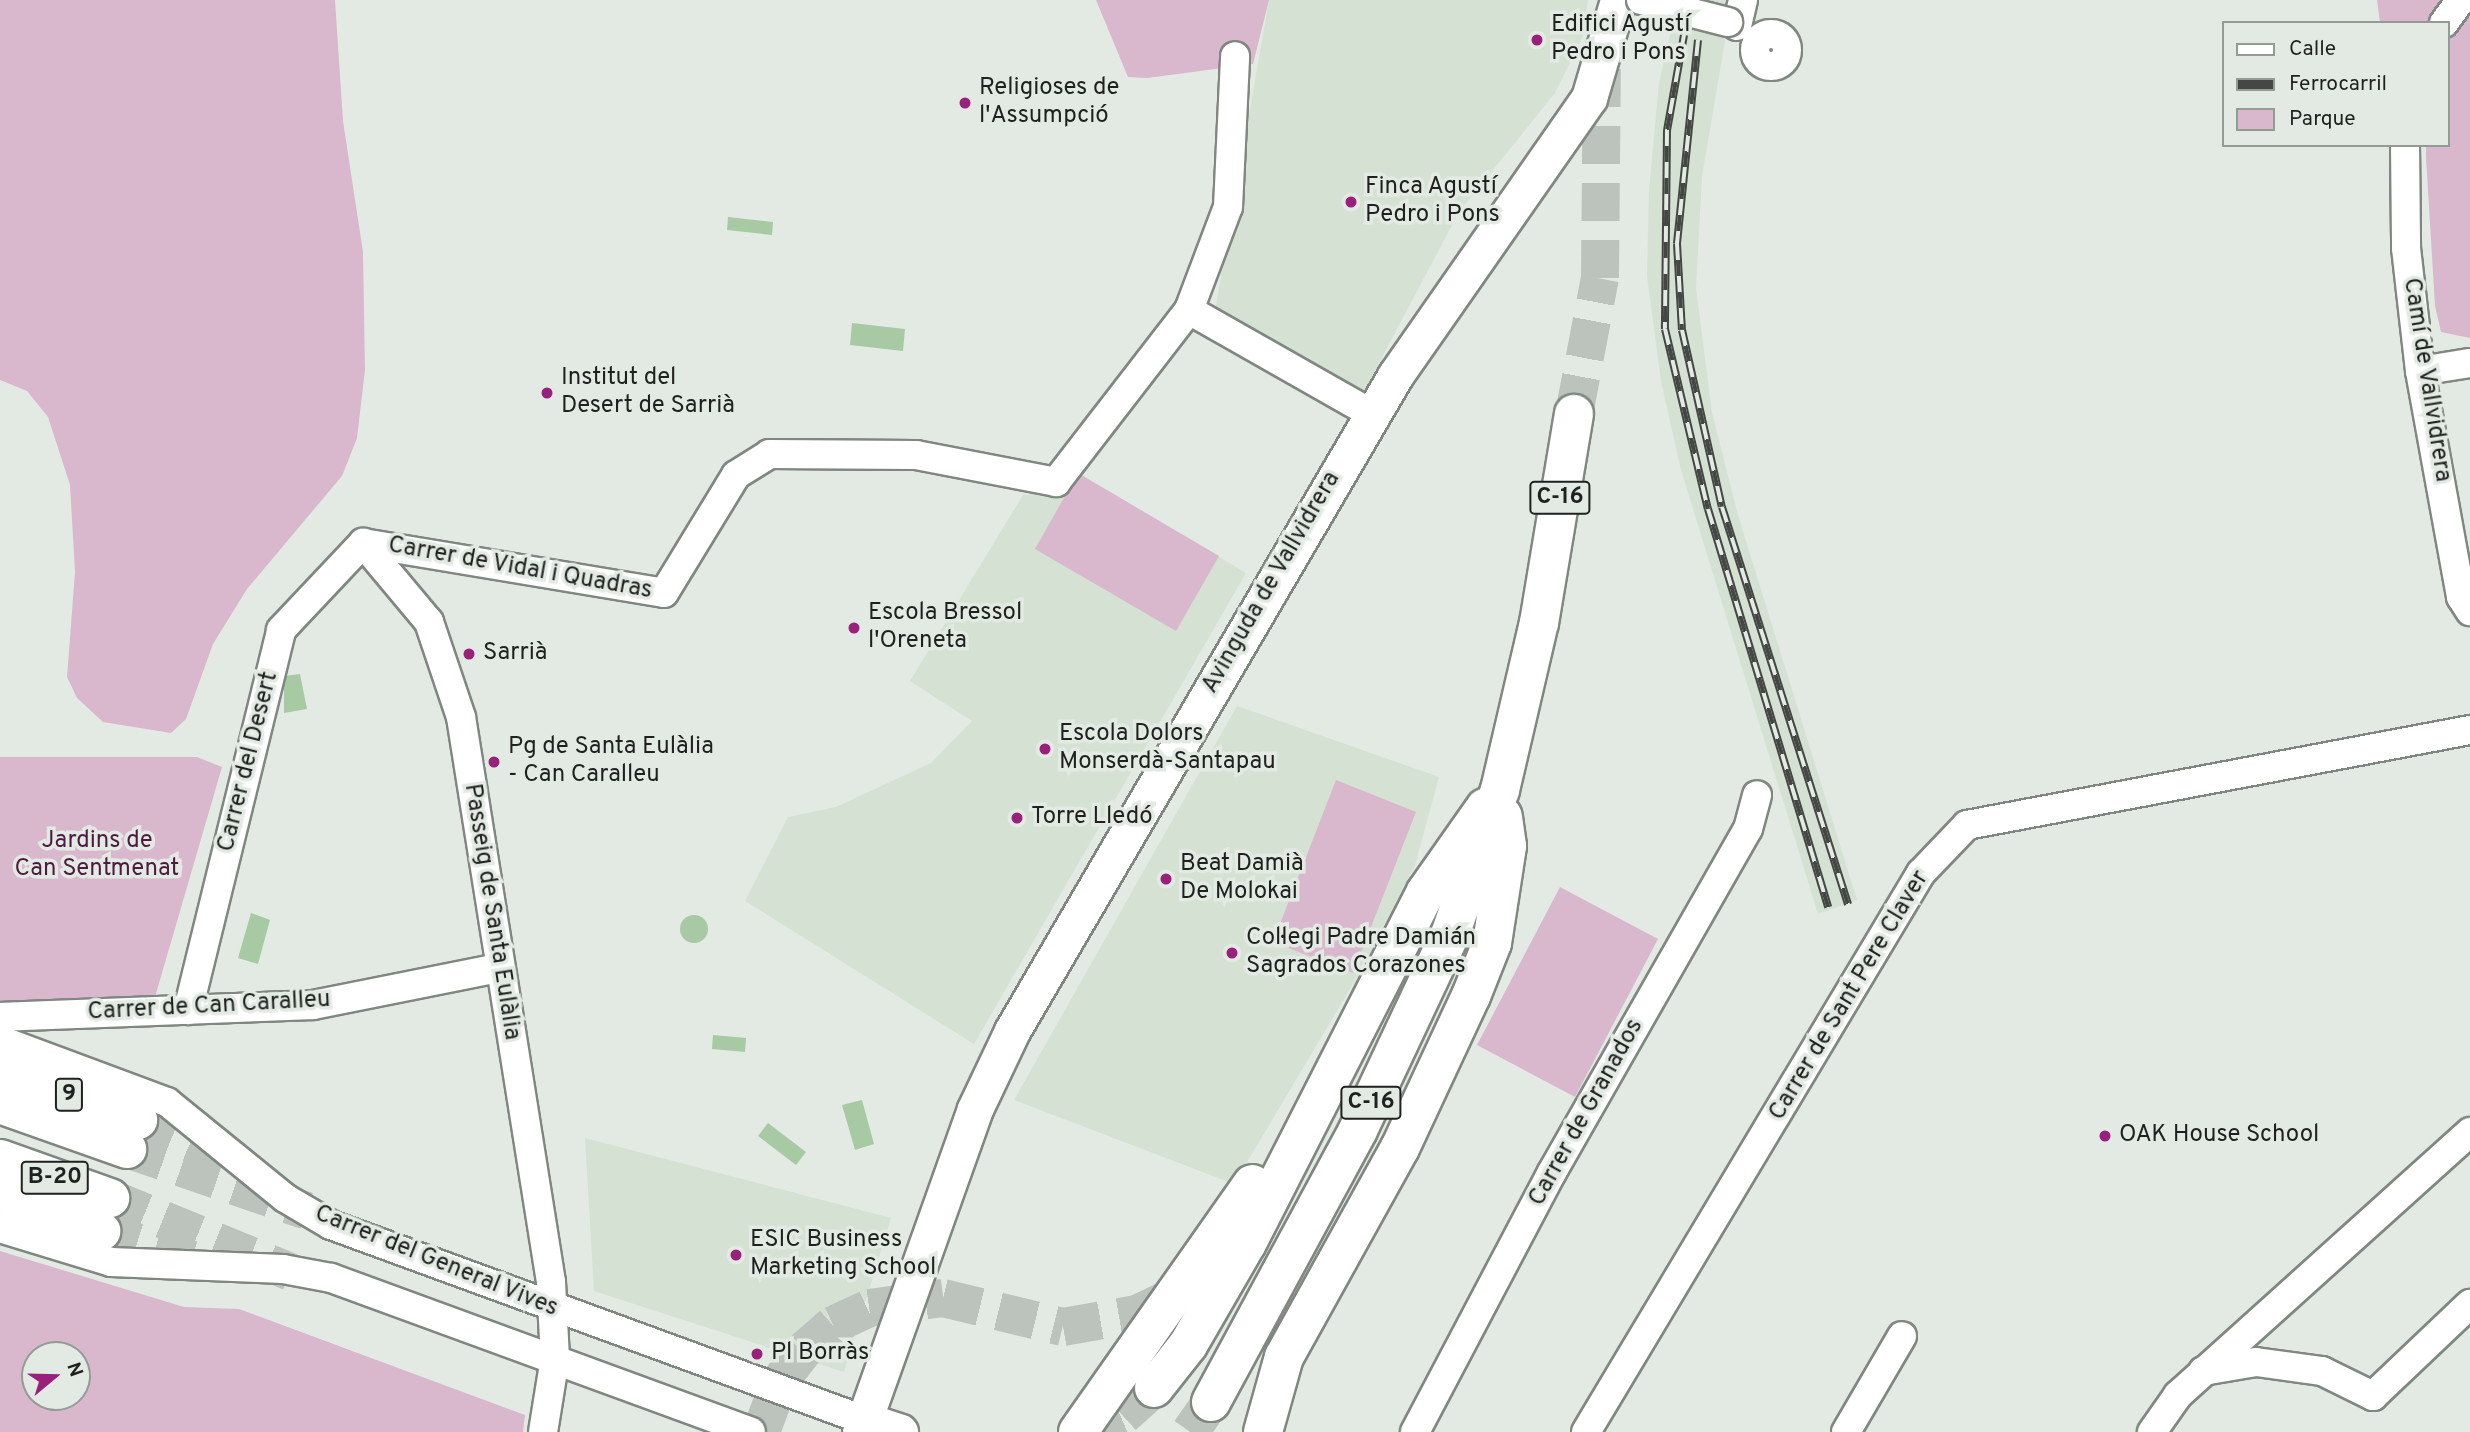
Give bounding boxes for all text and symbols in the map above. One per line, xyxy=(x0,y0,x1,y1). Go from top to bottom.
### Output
place label: Edifici Agustí Pedro i Pons xyxy=(1551,12,1691,68)
legend xyxy=(2222,21,2449,147)
marker: Edifici Agustí Pedro i Pons xyxy=(1529,32,1545,48)
text: Calle xyxy=(2289,36,2336,63)
text: Ferrocarril xyxy=(2289,71,2387,98)
place label: Religioses de l'Assumpció xyxy=(979,75,1119,131)
marker: Religioses de l'Assumpció xyxy=(957,95,973,111)
text: Parque xyxy=(2289,106,2356,133)
place label: Finca Agustí Pedro i Pons xyxy=(1365,174,1500,230)
marker: Finca Agustí Pedro i Pons xyxy=(1343,194,1359,210)
street label: Camí de Vallvidrera xyxy=(2396,276,2456,484)
place label: Institut del Desert de Sarrià xyxy=(561,365,735,421)
marker: Institut del Desert de Sarrià xyxy=(539,385,555,401)
street label: Avinguda de Vallvidrera xyxy=(1196,466,1348,700)
road number: C-16 xyxy=(1528,478,1592,518)
street label: Carrer de Vidal i Quadras xyxy=(385,532,655,606)
place label: Escola Bressol l'Oreneta xyxy=(868,600,1022,656)
marker: Escola Bressol l'Oreneta xyxy=(846,620,862,636)
place label: Sarrià xyxy=(483,640,547,668)
marker: Sarrià xyxy=(461,646,477,662)
street label: Carrer del Desert xyxy=(213,669,285,855)
place label: Escola Dolors Monserdà-Santapau xyxy=(1059,721,1276,777)
place label: Pg de Santa Eulàlia - Can Caralleu xyxy=(508,734,714,790)
marker: Escola Dolors Monserdà-Santapau xyxy=(1037,741,1053,757)
marker: Pg de Santa Eulàlia - Can Caralleu xyxy=(486,754,502,770)
street label: Passeig de Santa Eulàlia xyxy=(457,782,525,1042)
place label: Torre Lledó xyxy=(1031,804,1153,832)
marker: Torre Lledó xyxy=(1009,810,1025,826)
park label: Jardins de Can Sentmenat xyxy=(15,828,179,884)
place label: Beat Damià De Molokai xyxy=(1180,851,1304,907)
street label: Carrer de Sant Pere Claver xyxy=(1764,866,1936,1126)
marker: Beat Damià De Molokai xyxy=(1158,871,1174,887)
place label: Col·legi Padre Damián Sagrados Corazones xyxy=(1246,925,1476,981)
marker: Col·legi Padre Damián Sagrados Corazones xyxy=(1224,945,1240,961)
street label: Carrer de Can Caralleu xyxy=(87,986,331,1028)
street label: Carrer de Granados xyxy=(1524,1014,1650,1212)
road number: 9 xyxy=(53,1076,85,1114)
road number: C-16 xyxy=(1340,1084,1402,1122)
place label: OAK House School xyxy=(2119,1122,2319,1150)
marker: OAK House School xyxy=(2097,1128,2113,1144)
road number: B-20 xyxy=(20,1158,90,1198)
street label: Carrer del General Vives xyxy=(310,1200,562,1324)
place label: ESIC Business Marketing School xyxy=(750,1227,936,1283)
marker: ESIC Business Marketing School xyxy=(728,1247,744,1263)
place label: Pl Borràs xyxy=(771,1340,869,1368)
north arrow xyxy=(21,1341,91,1411)
marker: Pl Borràs xyxy=(749,1346,765,1362)
text: N xyxy=(60,1359,88,1380)

